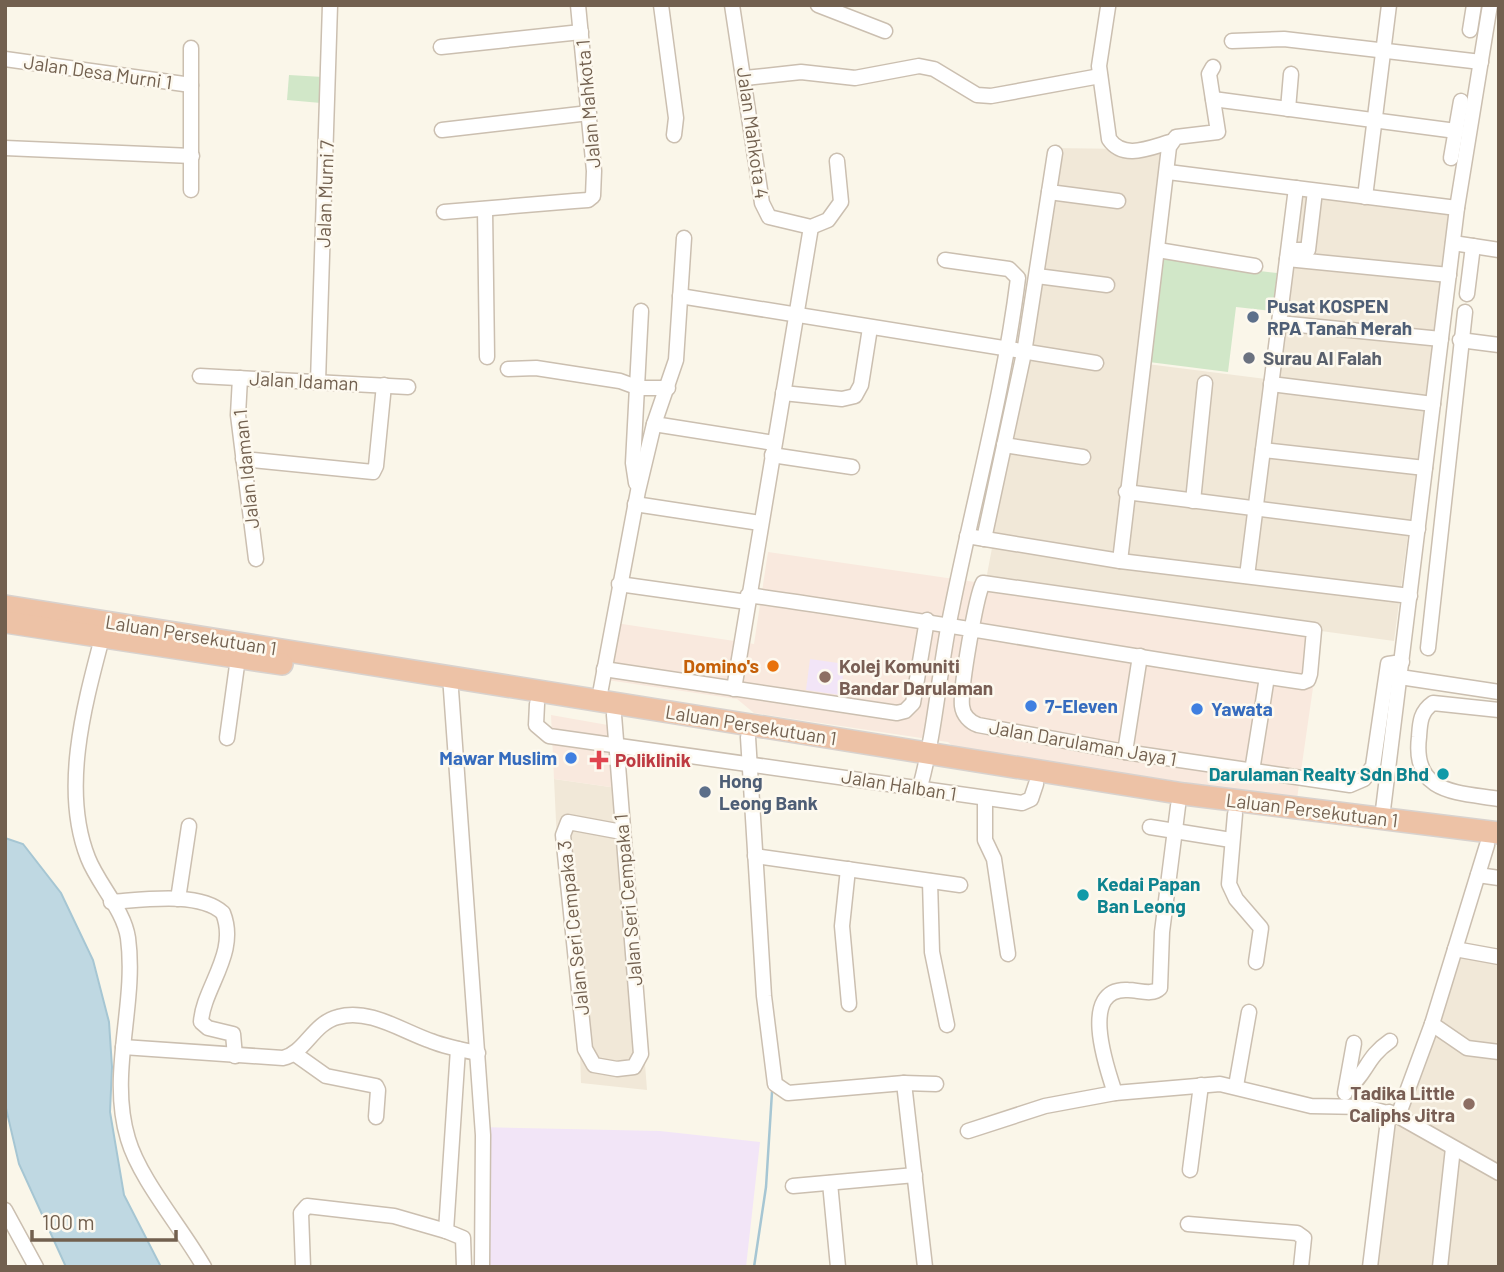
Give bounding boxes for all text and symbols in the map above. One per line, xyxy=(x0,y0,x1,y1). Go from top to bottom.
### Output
street label: Jalan Mahkota 1 xyxy=(570,39,605,169)
street label: Jalan Desa Murni 1 xyxy=(23,50,174,93)
street label: Jalan Mahkota 4 xyxy=(733,66,774,200)
street label: Jalan Murni 7 xyxy=(311,140,338,248)
place label: Pusat KOSPEN RPA Tanah Merah xyxy=(1267,294,1412,339)
marker: Pusat KOSPEN RPA Tanah Merah xyxy=(1245,309,1261,325)
place label: Surau Al Falah xyxy=(1263,346,1382,369)
marker: Surau Al Falah xyxy=(1241,350,1257,366)
street label: Jalan Idaman xyxy=(249,366,359,395)
street label: Jalan Idaman 1 xyxy=(228,408,263,530)
street label: Laluan Persekutuan 1 xyxy=(104,610,278,659)
place label: Domino's xyxy=(683,654,759,677)
place label: Kolej Komuniti Bandar Darulaman xyxy=(839,654,993,699)
marker: Domino's xyxy=(765,658,781,674)
marker: Kolej Komuniti Bandar Darulaman xyxy=(817,669,833,685)
place label: 7-Eleven xyxy=(1045,694,1118,717)
place label: Yawata xyxy=(1211,697,1273,720)
marker: 7-Eleven xyxy=(1023,698,1039,714)
street label: Laluan Persekutuan 1 xyxy=(664,700,838,749)
marker: Yawata xyxy=(1189,701,1205,717)
street label: Jalan Darulaman Jaya 1 xyxy=(988,715,1179,770)
place label: Mawar Muslim xyxy=(439,746,557,769)
place label: Poliklinik xyxy=(615,748,691,771)
marker: Mawar Muslim xyxy=(563,750,579,766)
marker: Poliklinik xyxy=(589,750,609,770)
place label: Darulaman Realty Sdn Bhd xyxy=(1209,762,1429,785)
street label: Jalan Halban 1 xyxy=(840,764,958,805)
marker: Darulaman Realty Sdn Bhd xyxy=(1435,766,1451,782)
place label: Hong Leong Bank xyxy=(719,769,818,814)
marker: Hong Leong Bank xyxy=(697,784,713,800)
street label: Laluan Persekutuan 1 xyxy=(1225,788,1399,831)
street label: Jalan Seri Cempaka 1 xyxy=(609,813,646,987)
street label: Jalan Seri Cempaka 3 xyxy=(552,839,593,1017)
place label: Kedai Papan Ban Leong xyxy=(1097,872,1200,917)
marker: Kedai Papan Ban Leong xyxy=(1075,887,1091,903)
place label: Tadika Little Caliphs Jitra xyxy=(1349,1081,1455,1126)
marker: Tadika Little Caliphs Jitra xyxy=(1461,1096,1477,1112)
scale bar xyxy=(32,1198,175,1242)
text: 100 m xyxy=(42,1209,95,1234)

